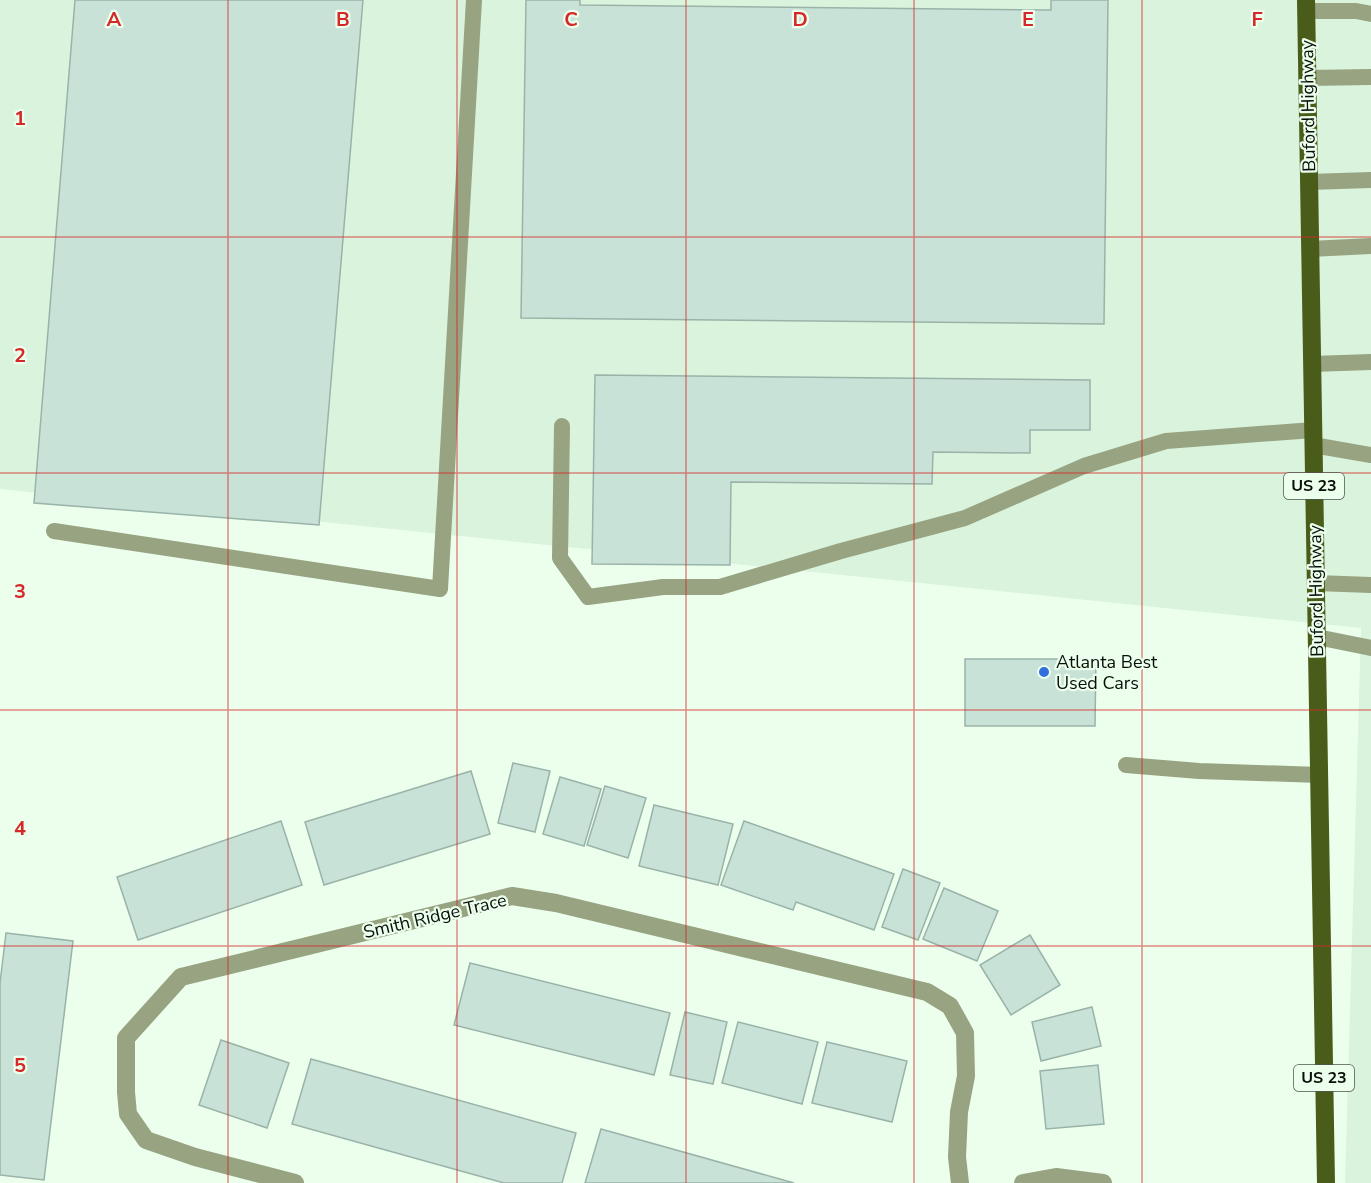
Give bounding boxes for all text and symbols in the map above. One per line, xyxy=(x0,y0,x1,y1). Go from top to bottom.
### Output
text: A xyxy=(107,6,122,33)
text: B xyxy=(336,6,350,33)
text: C xyxy=(564,6,578,33)
text: D xyxy=(792,6,808,33)
text: E xyxy=(1022,6,1034,33)
text: F xyxy=(1251,6,1263,33)
street label: Buford Highway xyxy=(1295,39,1321,172)
text: 1 xyxy=(14,105,26,132)
text: 2 xyxy=(14,342,26,369)
road number: US 23 xyxy=(1284,473,1344,499)
street label: Buford Highway xyxy=(1303,524,1329,657)
text: 3 xyxy=(14,578,26,605)
place label: Atlanta Best Used Cars xyxy=(1056,650,1158,695)
marker: Atlanta Best Used Cars xyxy=(1037,665,1051,679)
text: 4 xyxy=(14,815,26,842)
street label: Smith Ridge Trace xyxy=(361,888,509,944)
text: 5 xyxy=(14,1052,26,1079)
road number: US 23 xyxy=(1294,1065,1354,1091)

